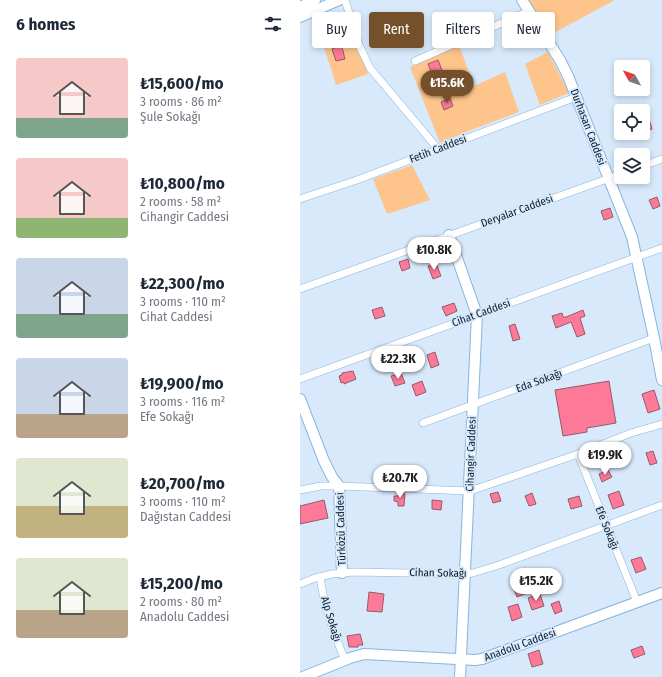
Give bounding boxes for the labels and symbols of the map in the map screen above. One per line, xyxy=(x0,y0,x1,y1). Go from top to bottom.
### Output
north arrow xyxy=(614,60,650,96)
pin: ₺15.6K xyxy=(414,70,480,104)
street label: Durhasan Caddesi xyxy=(567,87,609,167)
street label: Fetih Caddesi xyxy=(408,132,469,166)
street label: Deryalar Caddesi xyxy=(479,192,555,230)
pin: ₺10.8K xyxy=(401,237,467,271)
street label: Cihat Caddesi xyxy=(450,296,512,330)
pin: ₺22.3K xyxy=(365,346,431,380)
street label: Eda Sokağı xyxy=(514,367,564,395)
street label: Cihangir Caddesi xyxy=(463,416,479,492)
pin: ₺19.9K xyxy=(572,442,638,476)
pin: ₺20.7K xyxy=(367,465,433,499)
street label: Türközü Caddesi xyxy=(333,492,349,566)
street label: Efe Sokağı xyxy=(592,504,622,552)
street label: Cihan Sokağı xyxy=(409,566,467,580)
pin: ₺15.2K xyxy=(503,568,569,602)
street label: Alp Sokağı xyxy=(318,595,344,643)
street label: Anadolu Caddesi xyxy=(482,626,558,664)

